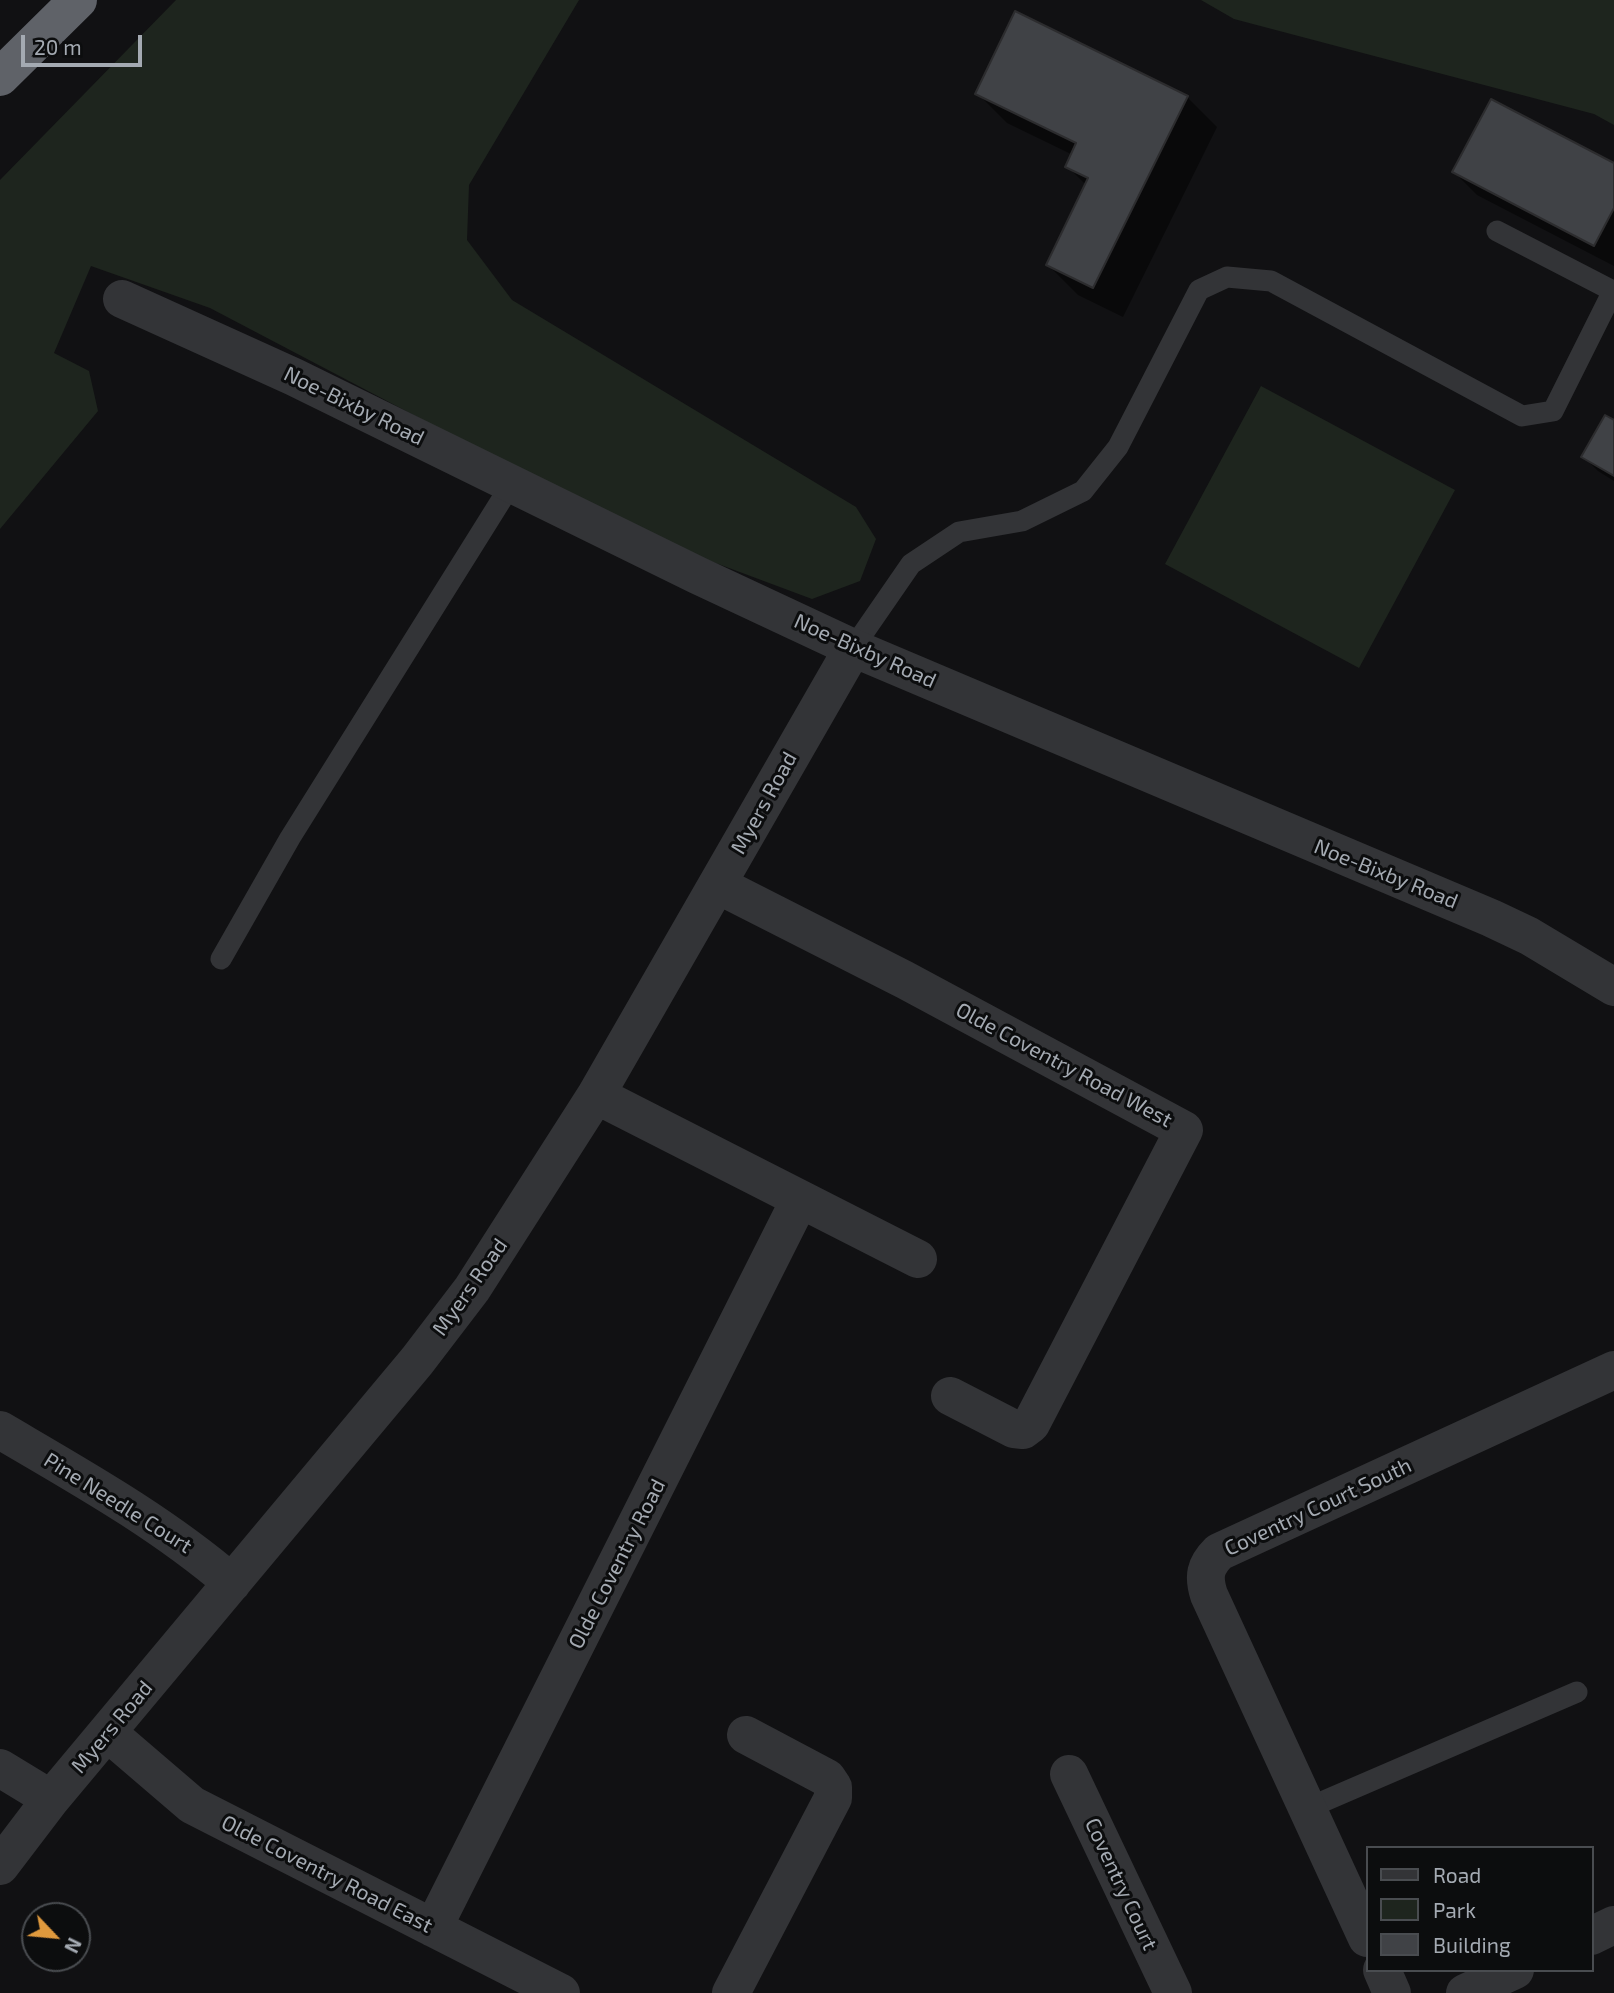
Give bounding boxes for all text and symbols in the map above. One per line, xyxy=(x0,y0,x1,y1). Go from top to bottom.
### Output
scale bar xyxy=(24,21,145,65)
text: 20 m xyxy=(34,34,82,59)
street label: Noe-Bixby Road xyxy=(280,361,428,451)
street label: Noe-Bixby Road xyxy=(790,608,940,694)
street label: Myers Road xyxy=(726,748,802,858)
street label: Noe-Bixby Road xyxy=(1310,834,1462,914)
street label: Olde Coventry Road West xyxy=(952,997,1176,1133)
street label: Myers Road xyxy=(427,1234,513,1340)
street label: Pine Needle Court xyxy=(39,1447,197,1559)
street label: Coventry Court South xyxy=(1221,1453,1415,1561)
street label: Olde Coventry Road xyxy=(563,1475,671,1653)
street label: Myers Road xyxy=(66,1676,158,1778)
street label: Olde Coventry Road East xyxy=(217,1810,437,1938)
street label: Coventry Court xyxy=(1079,1814,1163,1954)
legend xyxy=(1366,1846,1593,1972)
text: Road xyxy=(1433,1862,1481,1887)
text: Park xyxy=(1433,1897,1476,1922)
north arrow xyxy=(21,1902,91,1972)
text: Building xyxy=(1433,1932,1511,1957)
text: N xyxy=(60,1934,87,1957)

